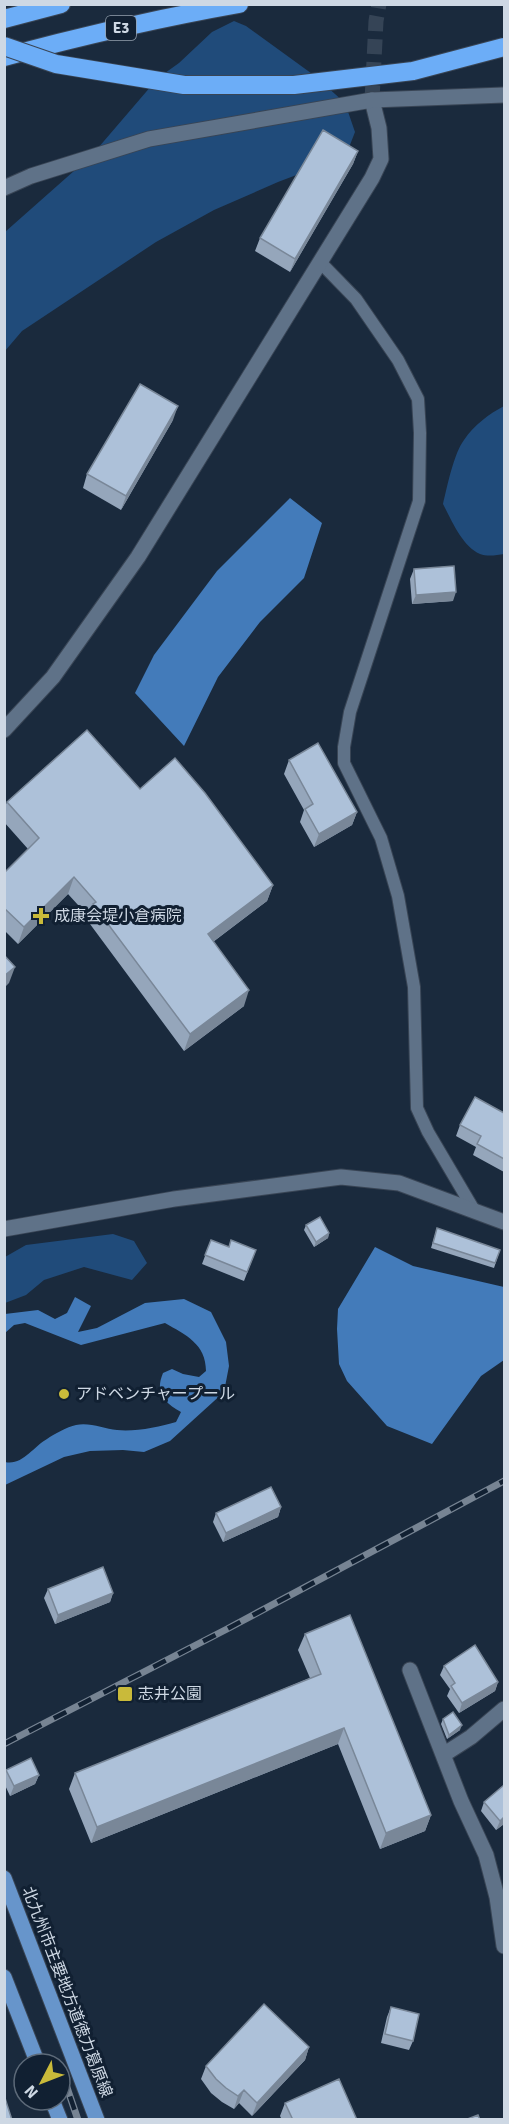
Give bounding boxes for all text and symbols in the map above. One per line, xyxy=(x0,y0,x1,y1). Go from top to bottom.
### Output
road number: E3 xyxy=(106,16,136,40)
place label: 成康会堤小倉病院 xyxy=(54,906,182,926)
marker: 成康会堤小倉病院 xyxy=(32,907,50,925)
place label: アドベンチャープール xyxy=(76,1384,235,1404)
marker: アドベンチャープール xyxy=(57,1387,71,1401)
place label: 志井公園 xyxy=(138,1684,202,1704)
marker: 志井公園 xyxy=(116,1685,134,1703)
street label: 北九州市主要地方道徳力葛原線 xyxy=(18,1884,116,2100)
north arrow xyxy=(12,2052,72,2112)
text: N xyxy=(20,2081,43,2102)

